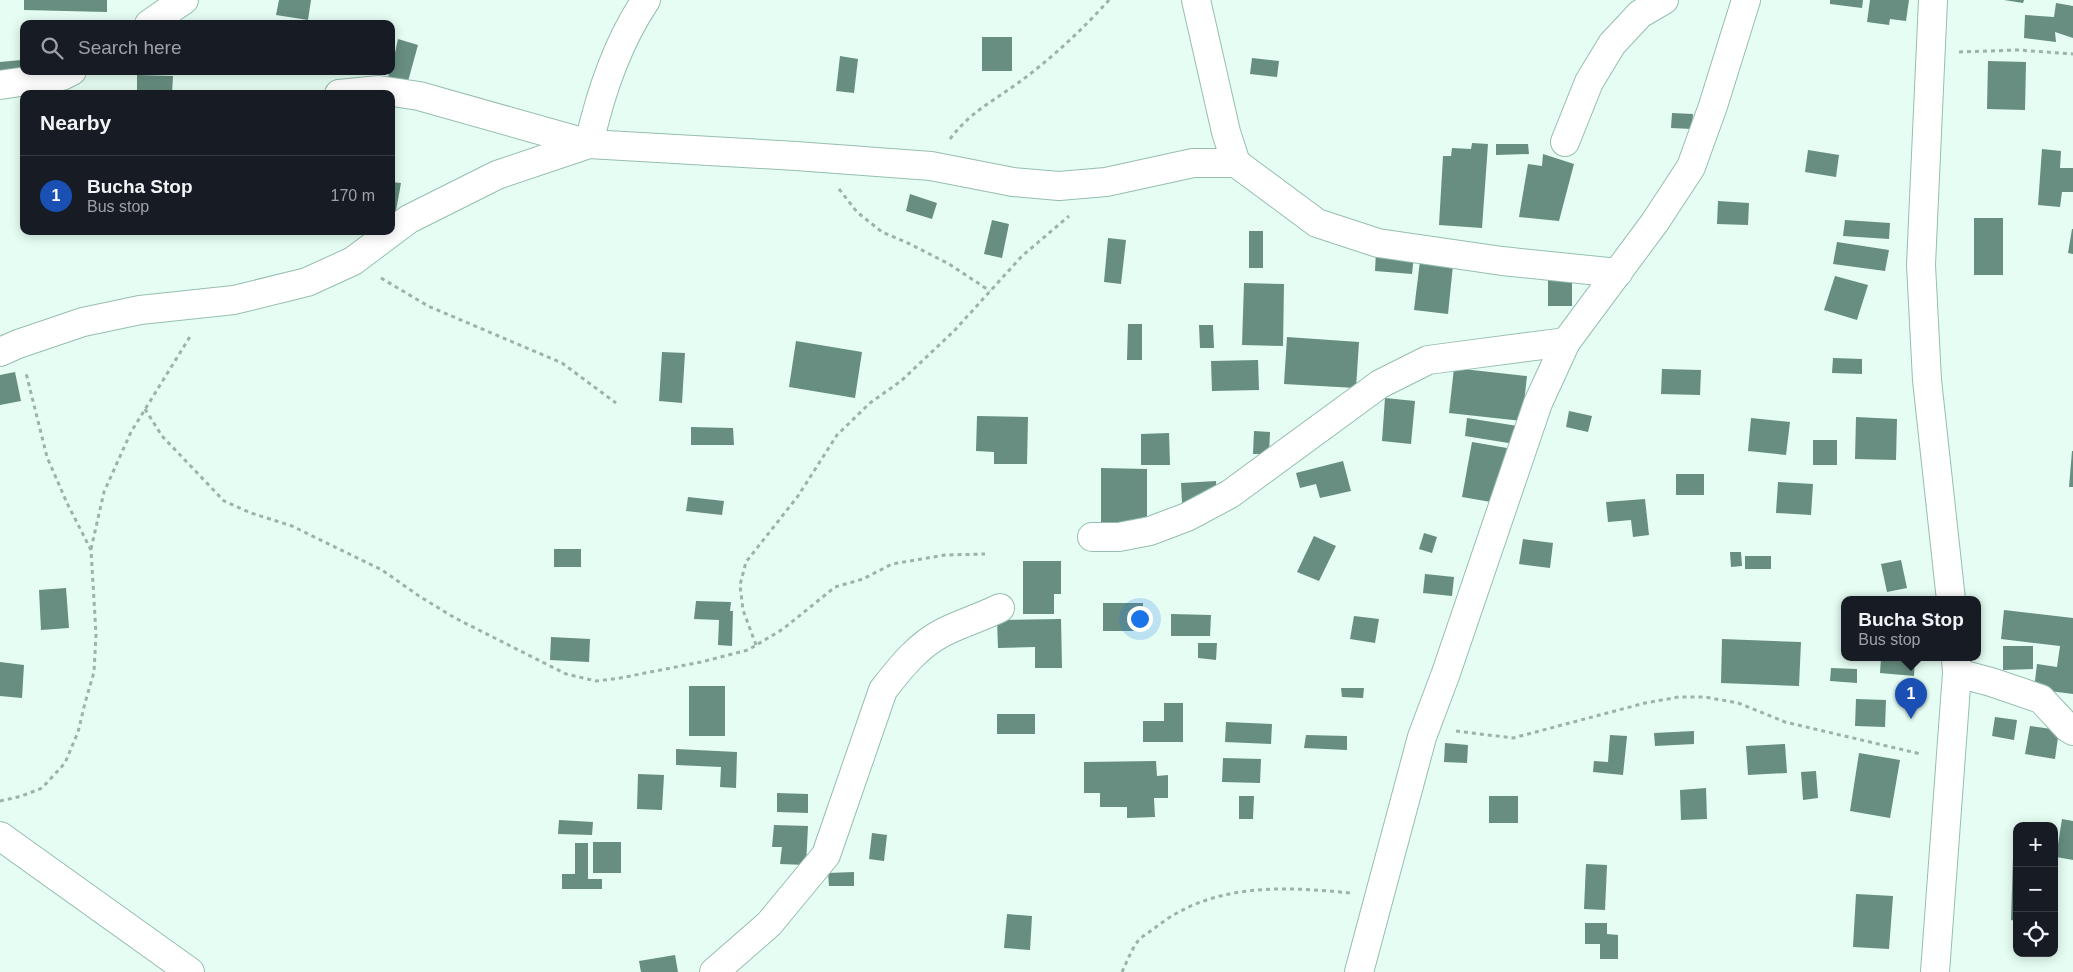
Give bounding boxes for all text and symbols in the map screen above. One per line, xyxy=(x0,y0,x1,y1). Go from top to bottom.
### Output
search box xyxy=(20,20,395,75)
icon: search xyxy=(38,34,66,62)
text: Search here xyxy=(78,37,182,58)
text: Nearby xyxy=(40,111,111,134)
text: Bucha Stop xyxy=(87,176,193,197)
text: 1 xyxy=(52,187,60,204)
text: 170 m xyxy=(331,187,375,204)
text: Bus stop xyxy=(87,198,149,215)
popup xyxy=(1841,596,1981,661)
your location xyxy=(1127,606,1153,632)
text: Bucha Stop xyxy=(1858,609,1964,630)
text: Bus stop xyxy=(1858,631,1920,648)
pin: 1 xyxy=(1895,678,1927,719)
map controls xyxy=(2013,822,2058,957)
button: + xyxy=(2013,822,2058,867)
button: − xyxy=(2013,867,2058,912)
button: locate xyxy=(2013,912,2058,957)

